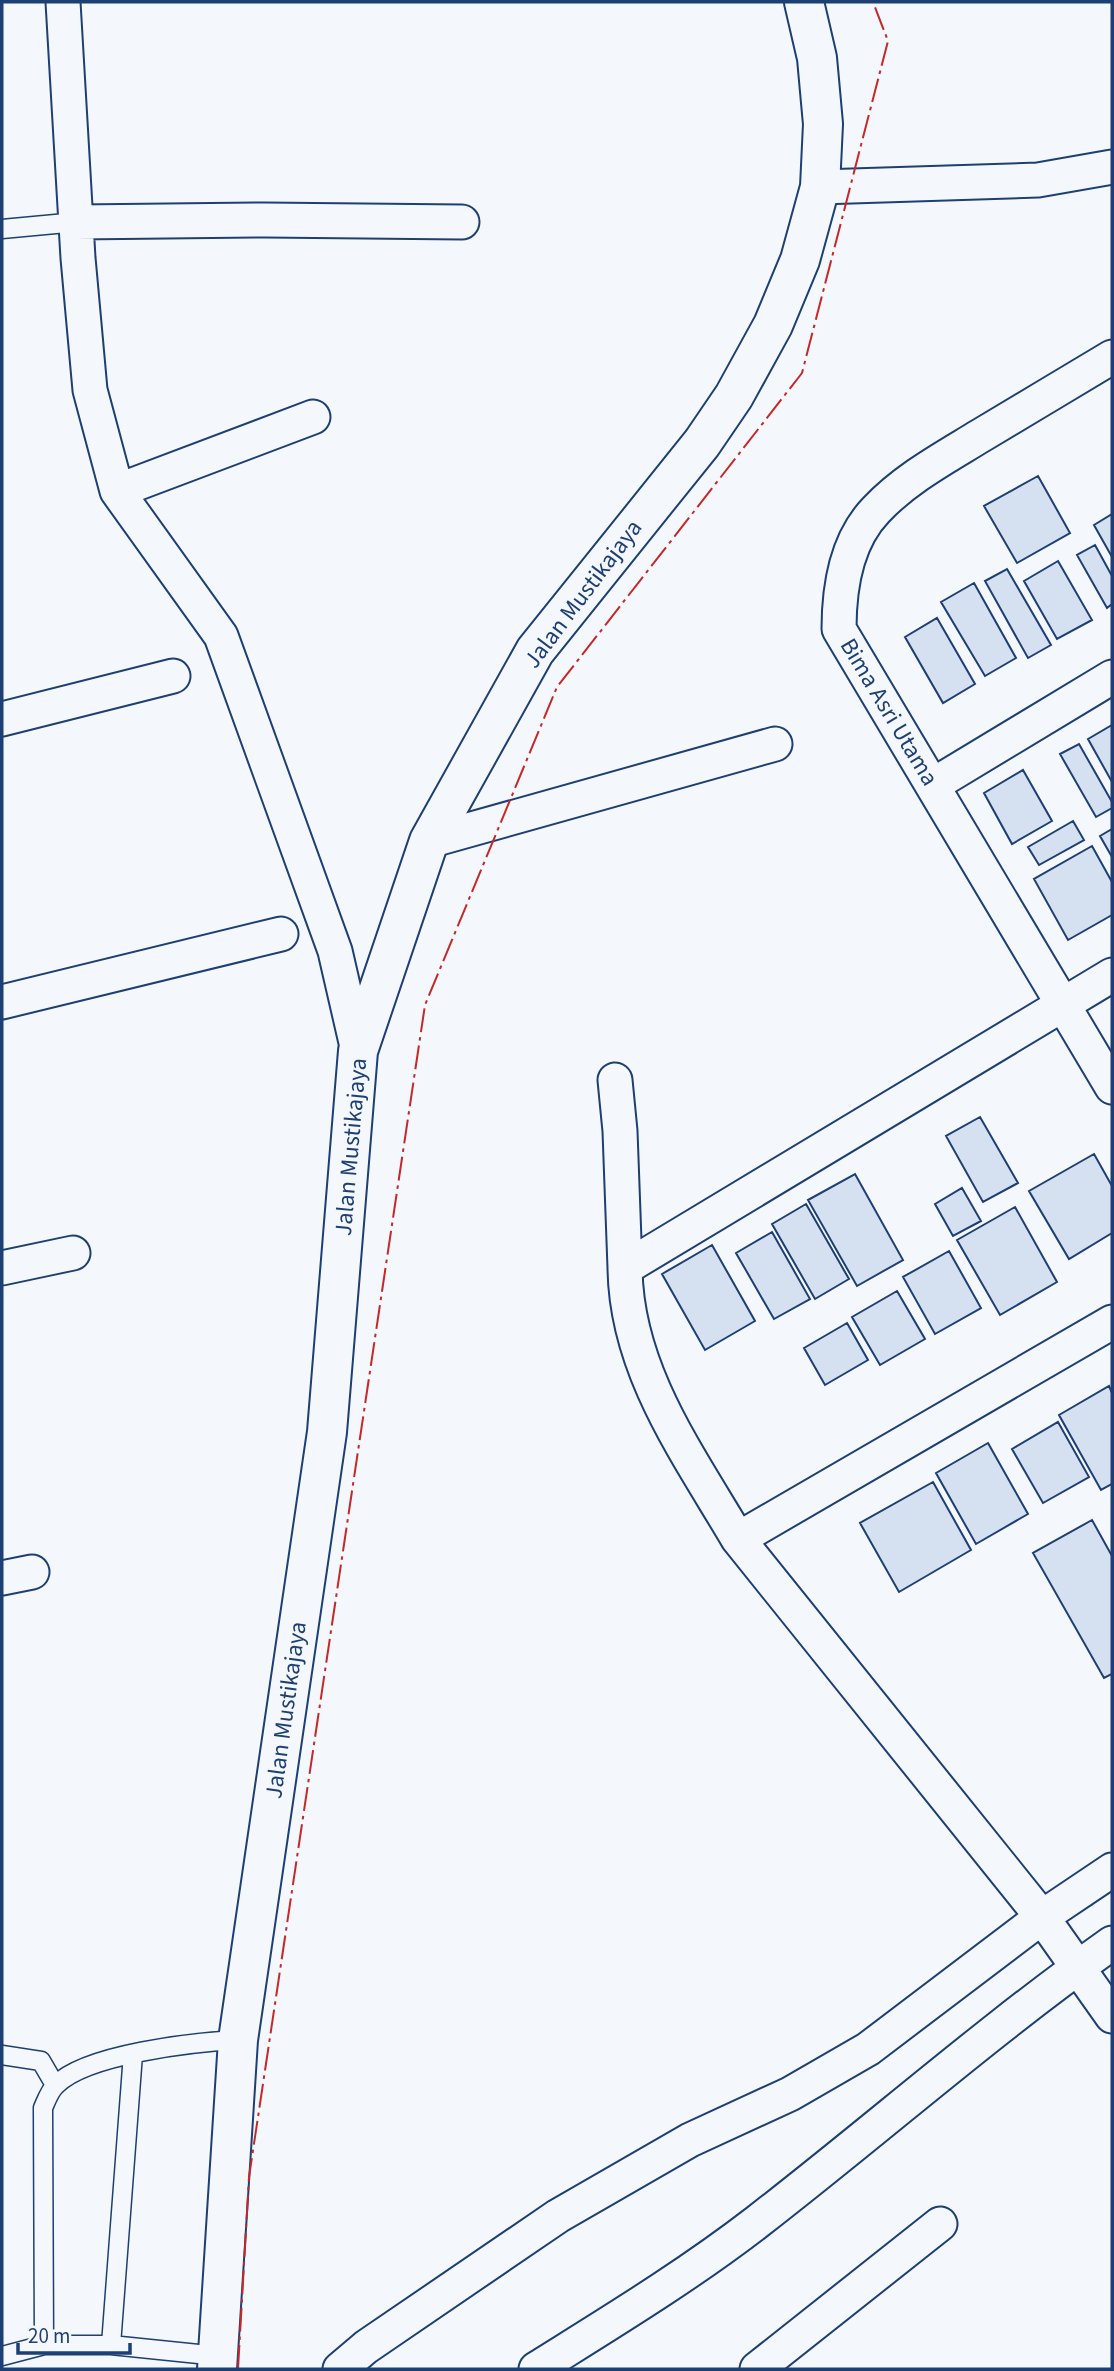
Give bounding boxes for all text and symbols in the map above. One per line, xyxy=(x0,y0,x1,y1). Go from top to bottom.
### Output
street label: Jalan Mustikajaya xyxy=(515,512,651,676)
street label: Bima Asri Utama xyxy=(831,632,947,792)
street label: Jalan Mustikajaya xyxy=(326,1057,376,1237)
street label: Jalan Mustikajaya xyxy=(256,1619,316,1801)
scale bar xyxy=(18,2312,130,2356)
text: 20 m xyxy=(28,2321,70,2351)

